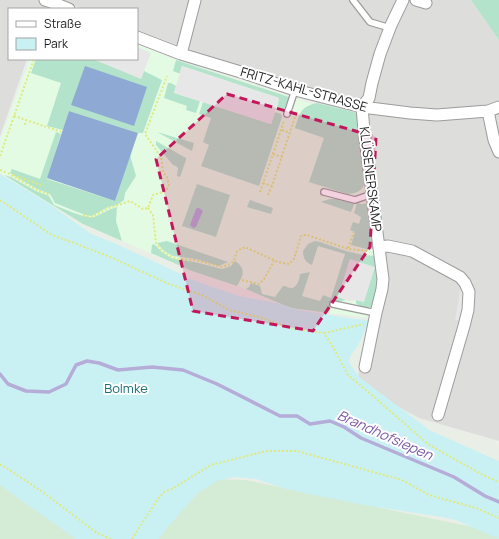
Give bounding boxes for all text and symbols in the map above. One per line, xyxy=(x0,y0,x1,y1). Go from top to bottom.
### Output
legend xyxy=(8,8,138,60)
text: Straße xyxy=(44,15,81,32)
text: Park xyxy=(44,35,69,52)
street label: FRITZ-KAHL-STRASSE xyxy=(238,62,370,116)
street label: KLÜSENERSKAMP xyxy=(356,125,386,233)
park label: Bolmke xyxy=(104,379,148,397)
water label: Brandhofsiepen xyxy=(335,405,436,464)

